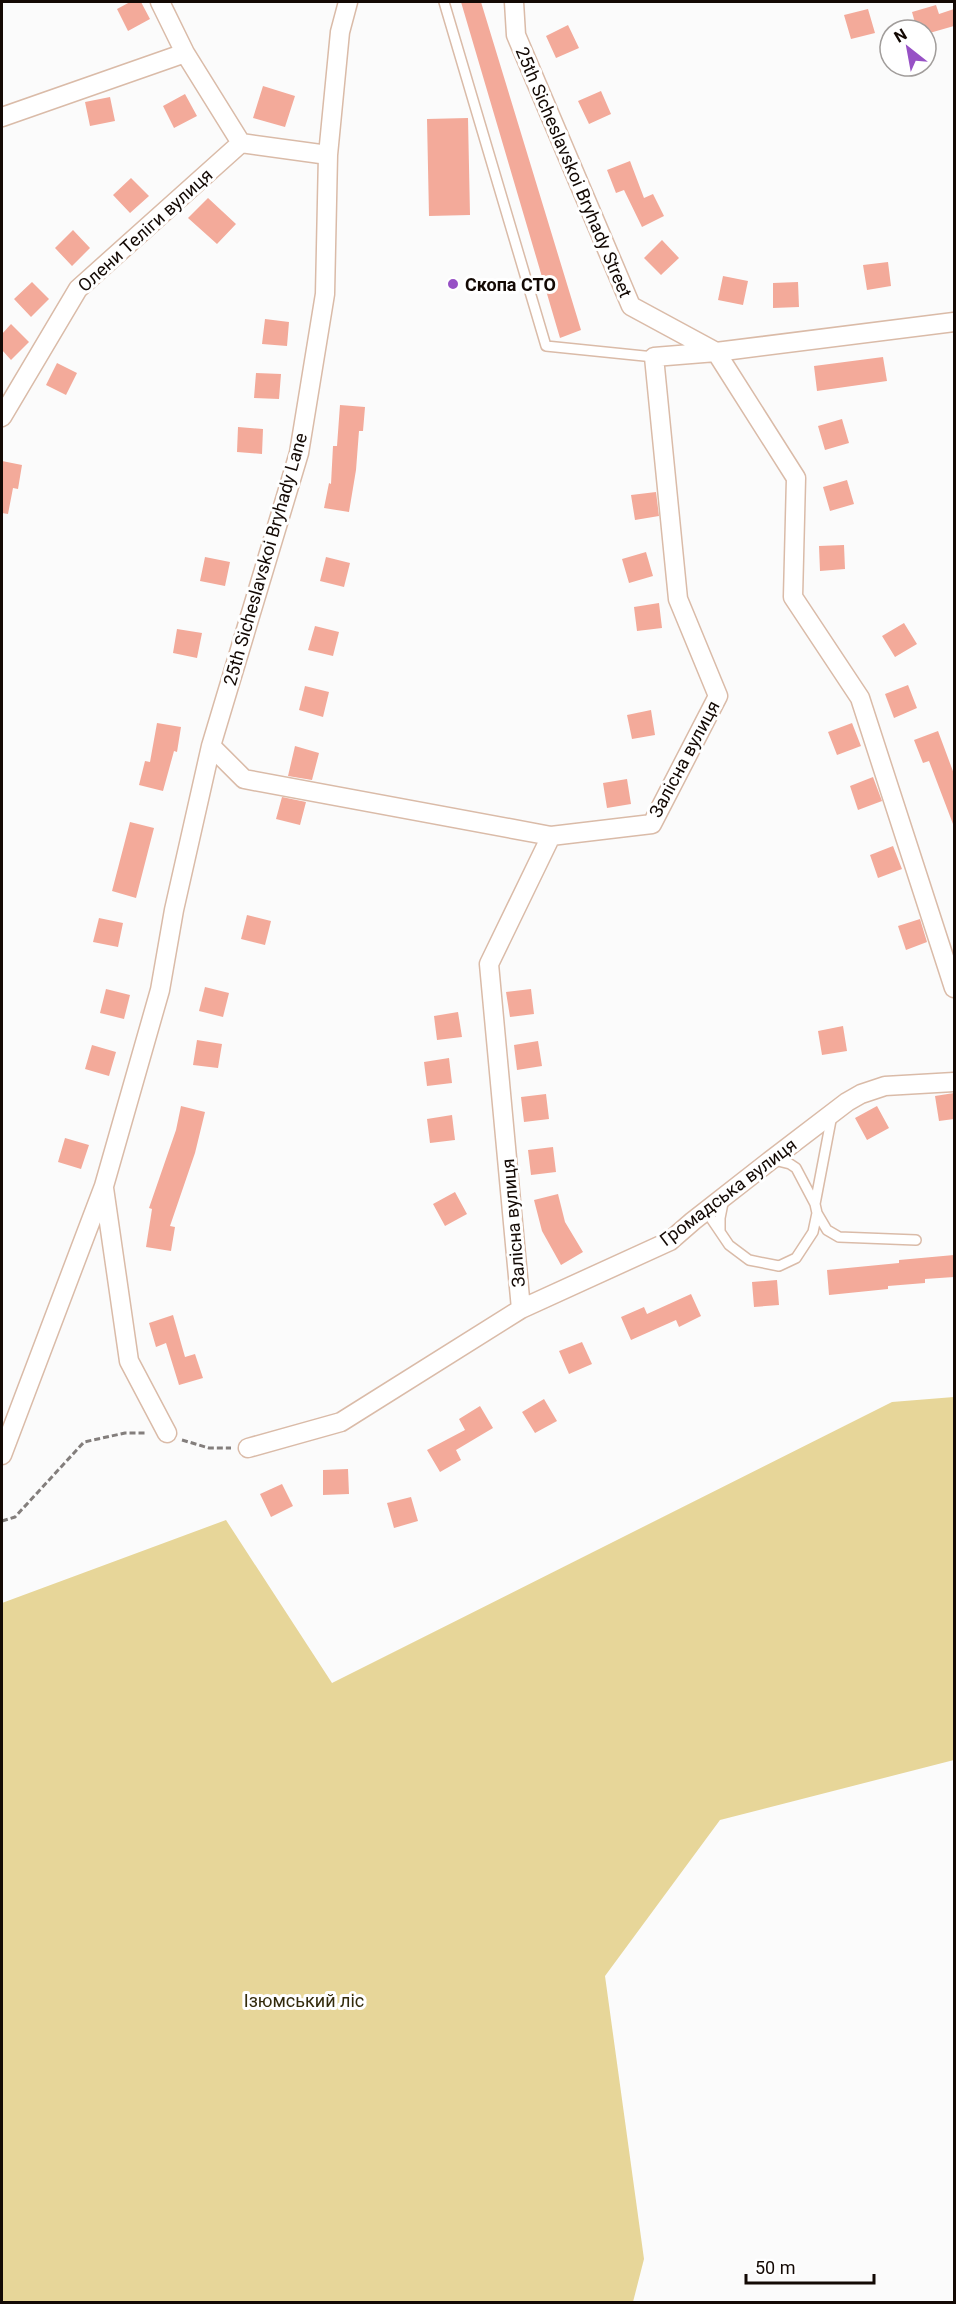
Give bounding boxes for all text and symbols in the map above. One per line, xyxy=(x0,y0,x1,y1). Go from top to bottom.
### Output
north arrow xyxy=(878,18,938,78)
text: N xyxy=(891,25,910,47)
street label: 25th Sicheslavskoi Bryhady Street xyxy=(512,43,637,301)
street label: Олени Теліги вулиця xyxy=(73,164,217,296)
place label: Скопа СТО xyxy=(465,274,556,295)
marker: Скопа СТО xyxy=(446,277,460,291)
street label: 25th Sicheslavskoi Bryhady Lane xyxy=(219,430,311,688)
street label: Залісна вулиця xyxy=(644,697,724,821)
street label: Громадська вулиця xyxy=(656,1134,800,1250)
street label: Залісна вулиця xyxy=(497,1158,529,1288)
park label: Ізюмський ліс xyxy=(244,1990,364,2011)
scale bar xyxy=(746,2247,874,2285)
text: 50 m xyxy=(755,2257,795,2278)

